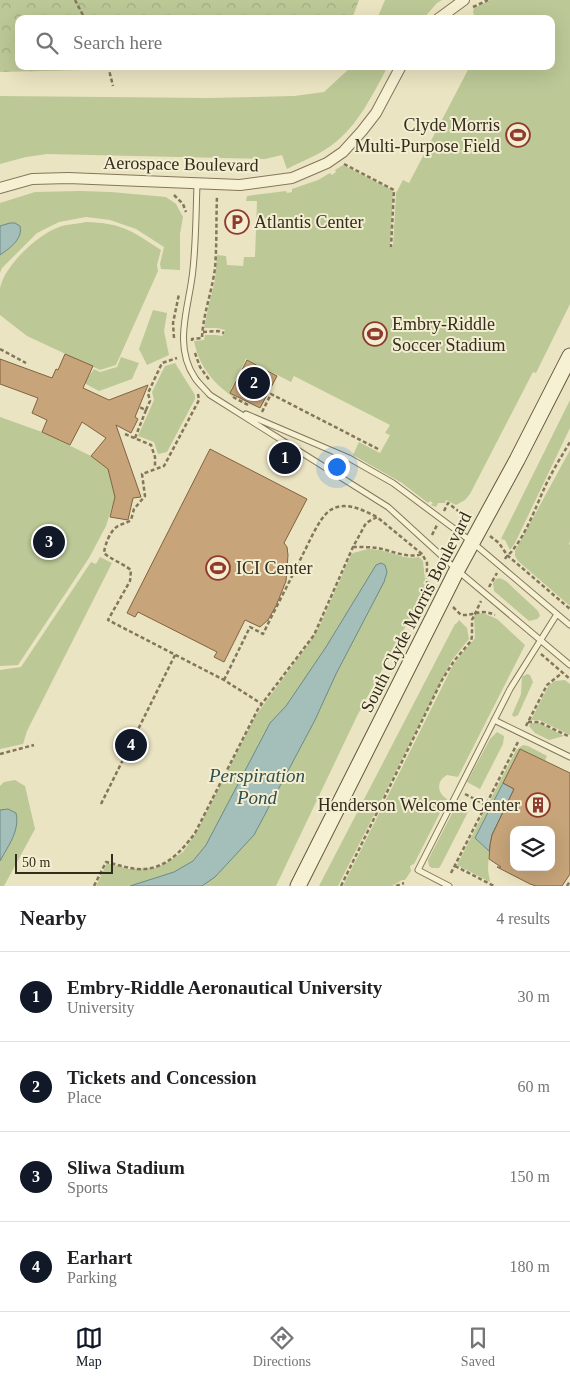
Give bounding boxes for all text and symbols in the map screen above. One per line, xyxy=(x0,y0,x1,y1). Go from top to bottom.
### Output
search box xyxy=(15,15,555,70)
icon: search xyxy=(33,29,61,57)
text: Search here xyxy=(73,32,162,53)
place label: Clyde Morris Multi-Purpose Field xyxy=(354,115,500,156)
sports icon: Clyde Morris Multi-Purpose Field xyxy=(505,122,531,148)
street label: Aerospace Boulevard xyxy=(103,153,259,175)
parking icon: Atlantis Center xyxy=(224,209,250,235)
place label: Atlantis Center xyxy=(254,212,363,232)
place label: Embry-Riddle Soccer Stadium xyxy=(392,314,505,355)
sports icon: Embry-Riddle Soccer Stadium xyxy=(362,321,388,347)
pin: 2 xyxy=(238,364,270,402)
pin: 1 xyxy=(269,439,301,477)
your location xyxy=(324,454,350,480)
street label: South Clyde Morris Boulevard xyxy=(357,508,475,716)
pin: 3 xyxy=(33,523,65,561)
sports icon: ICI Center xyxy=(205,555,231,581)
place label: ICI Center xyxy=(236,558,312,578)
pin: 4 xyxy=(115,726,147,764)
water label: Perspiration Pond xyxy=(208,765,305,808)
building icon: Henderson Welcome Center xyxy=(525,792,551,818)
place label: Henderson Welcome Center xyxy=(318,795,520,815)
map controls xyxy=(510,826,555,871)
button: layers xyxy=(510,826,555,871)
scale bar xyxy=(15,851,112,874)
text: 50 m xyxy=(22,855,50,870)
text: Nearby xyxy=(20,906,87,930)
text: 4 results xyxy=(496,910,550,927)
text: Embry-Riddle Aeronautical University xyxy=(67,977,382,998)
text: 1 xyxy=(32,988,40,1005)
text: 30 m xyxy=(518,988,550,1005)
text: University xyxy=(67,999,135,1016)
text: Tickets and Concession xyxy=(67,1067,257,1088)
text: 2 xyxy=(32,1078,40,1095)
text: 60 m xyxy=(518,1078,550,1095)
text: Place xyxy=(67,1089,102,1106)
text: Sliwa Stadium xyxy=(67,1157,185,1178)
text: 3 xyxy=(32,1168,40,1185)
text: 150 m xyxy=(510,1168,550,1185)
text: Sports xyxy=(67,1179,108,1196)
text: Earhart xyxy=(67,1247,132,1268)
text: 4 xyxy=(32,1258,40,1275)
text: 180 m xyxy=(510,1258,550,1275)
text: Parking xyxy=(67,1269,117,1286)
tab: Map xyxy=(75,1324,103,1370)
tab: Directions xyxy=(253,1324,311,1370)
tab: Saved xyxy=(461,1324,495,1370)

